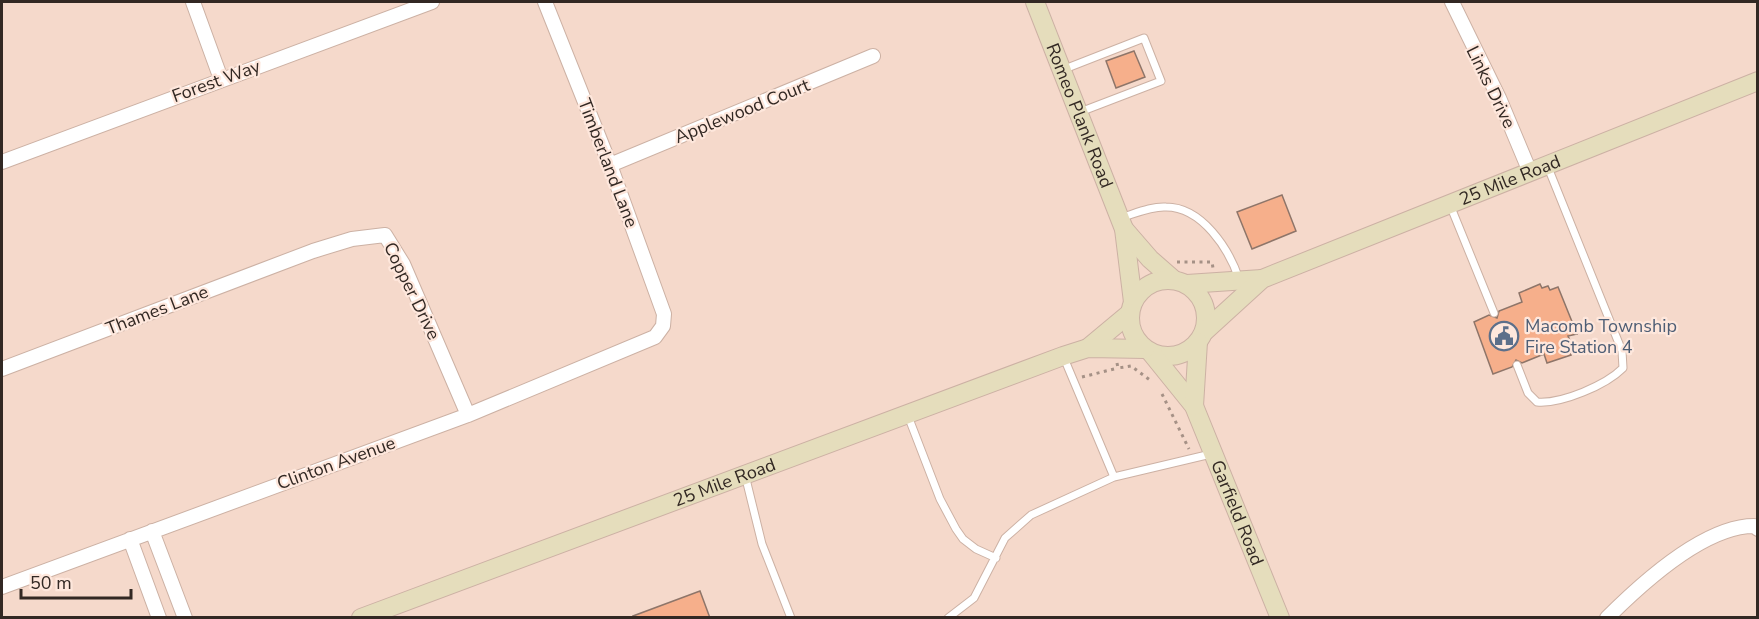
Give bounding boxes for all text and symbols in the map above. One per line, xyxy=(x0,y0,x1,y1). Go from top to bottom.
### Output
street label: Romeo Plank Road xyxy=(1040,40,1119,191)
street label: Links Drive xyxy=(1461,42,1521,132)
street label: Forest Way xyxy=(168,54,264,108)
street label: Applewood Court xyxy=(671,73,814,149)
street label: Timberland Lane xyxy=(572,95,644,231)
street label: 25 Mile Road xyxy=(1456,149,1564,211)
street label: Copper Drive xyxy=(378,238,446,344)
street label: Thames Lane xyxy=(102,279,212,341)
place label: Macomb Township Fire Station 4 xyxy=(1525,314,1677,359)
public building icon: Macomb Township Fire Station 4 xyxy=(1488,320,1520,352)
street label: Clinton Avenue xyxy=(274,430,398,496)
street label: 25 Mile Road xyxy=(670,452,779,512)
street label: Garfield Road xyxy=(1205,457,1269,569)
scale bar xyxy=(21,562,130,600)
text: 50 m xyxy=(30,571,72,595)

